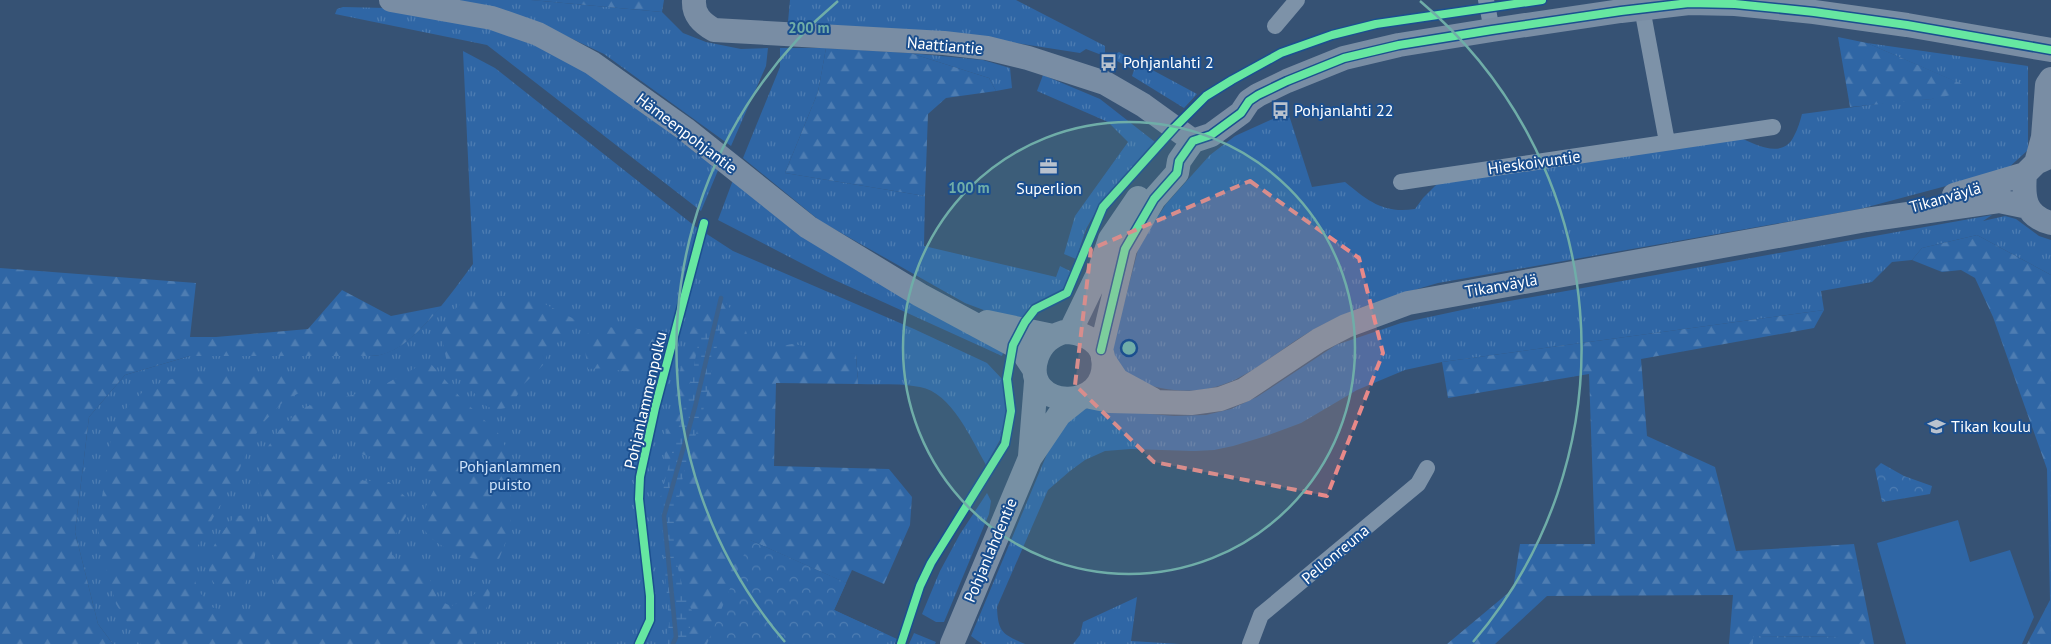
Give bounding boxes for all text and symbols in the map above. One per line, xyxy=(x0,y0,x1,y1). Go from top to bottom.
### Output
text: 200 m xyxy=(788,18,830,37)
street label: Naattiantie xyxy=(906,32,984,58)
bus stop icon: Pohjanlahti 2 xyxy=(1099,52,1119,72)
place label: Pohjanlahti 2 xyxy=(1123,52,1214,72)
street label: Hämeenpohjantie xyxy=(633,89,741,177)
bus stop icon: Pohjanlahti 22 xyxy=(1270,100,1290,120)
place label: Pohjanlahti 22 xyxy=(1294,100,1393,120)
street label: Hieskoivuntie xyxy=(1486,146,1582,178)
office icon: Superlion xyxy=(1039,157,1059,177)
street label: Tikanväylä xyxy=(1907,177,1983,217)
text: 100 m xyxy=(948,178,990,197)
place label: Superlion xyxy=(1016,178,1082,198)
street label: Tikanväylä xyxy=(1463,269,1539,301)
street label: Pohjanlammenpolku xyxy=(619,329,671,471)
centre of rings xyxy=(1120,339,1138,357)
school or university icon: Tikan koulu xyxy=(1927,416,1947,436)
place label: Tikan koulu xyxy=(1951,416,2031,436)
park label: Pohjanlammen puisto xyxy=(459,456,561,494)
street label: Pohjanlahdentie xyxy=(959,495,1021,605)
street label: Pellonreuna xyxy=(1297,520,1373,588)

